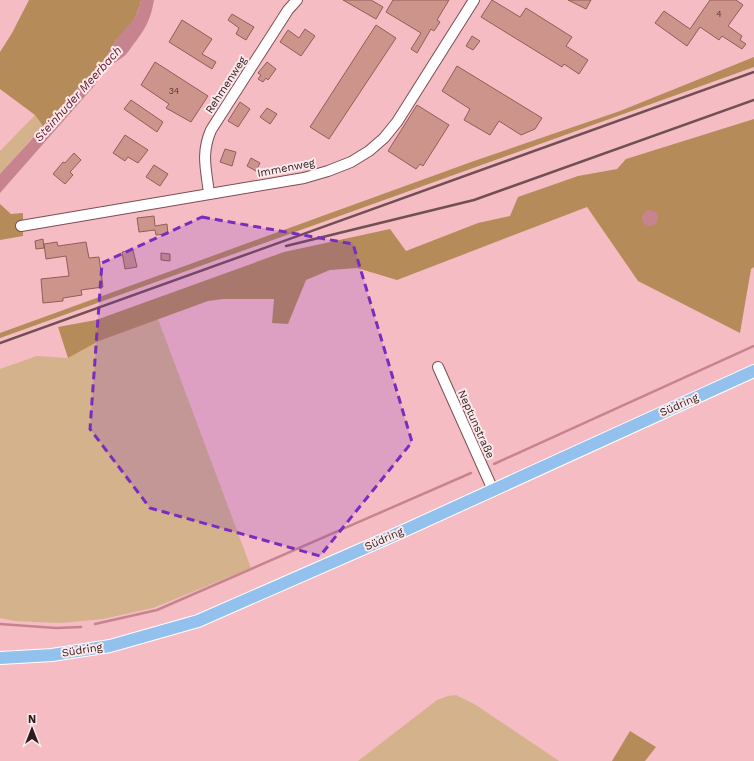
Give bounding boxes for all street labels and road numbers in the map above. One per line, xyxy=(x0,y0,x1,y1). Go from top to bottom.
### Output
street label: Rehmenweg xyxy=(203,54,249,116)
street label: Immenweg xyxy=(256,156,316,180)
street label: Neptunstraße xyxy=(455,388,497,460)
street label: Südring xyxy=(658,391,700,419)
street label: Südring xyxy=(363,525,405,553)
street label: Südring xyxy=(61,640,103,660)

